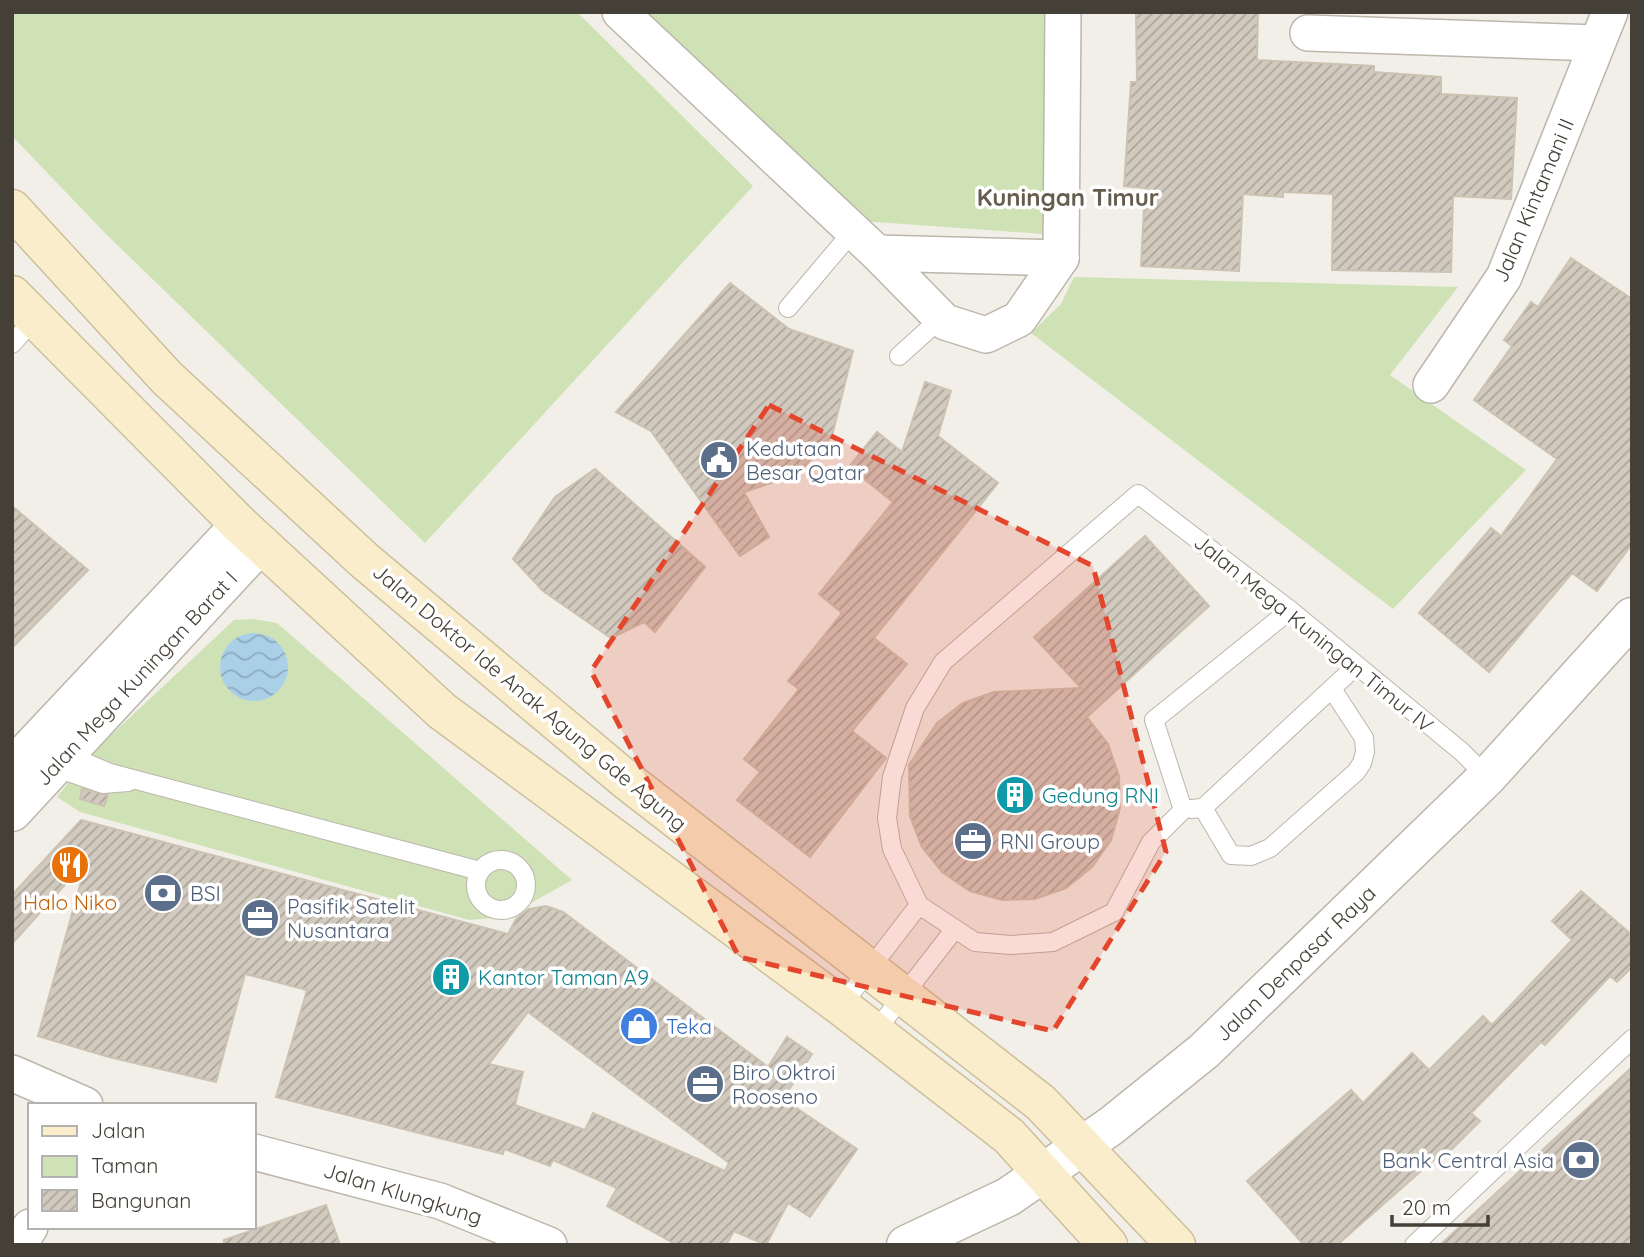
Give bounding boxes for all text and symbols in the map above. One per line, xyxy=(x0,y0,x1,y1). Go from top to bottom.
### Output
street label: Jalan Kintamani II xyxy=(1487,114,1579,286)
district label: Kuningan Timur xyxy=(977,182,1159,212)
place label: Kedutaan Besar Qatar xyxy=(746,435,865,485)
public building icon: Kedutaan Besar Qatar xyxy=(698,439,740,481)
street label: Jalan Mega Kuningan Timur IV xyxy=(1189,528,1439,738)
street label: Jalan Doktor Ide Anak Agung Gde Agung xyxy=(368,558,692,836)
street label: Jalan Mega Kuningan Barat I xyxy=(30,565,242,791)
building icon: Gedung RNI xyxy=(994,774,1036,816)
place label: Gedung RNI xyxy=(1042,782,1159,808)
office icon: RNI Group xyxy=(952,820,994,862)
place label: RNI Group xyxy=(1000,828,1100,854)
restaurant icon: Halo Niko xyxy=(49,844,91,886)
bank icon: BSI xyxy=(142,872,184,914)
place label: BSI xyxy=(190,880,221,906)
street label: Jalan Denpasar Raya xyxy=(1209,880,1381,1046)
place label: Halo Niko xyxy=(23,889,117,915)
place label: Pasifik Satelit Nusantara xyxy=(287,893,415,943)
office icon: Pasifik Satelit Nusantara xyxy=(239,897,281,939)
building icon: Kantor Taman A9 xyxy=(430,956,472,998)
place label: Kantor Taman A9 xyxy=(478,964,649,990)
shop icon: Teka xyxy=(618,1005,660,1047)
place label: Teka xyxy=(666,1013,712,1039)
place label: Biro Oktroi Rooseno xyxy=(732,1059,835,1109)
office icon: Biro Oktroi Rooseno xyxy=(684,1063,726,1105)
legend xyxy=(28,1103,256,1229)
text: Jalan xyxy=(91,1117,145,1143)
bank icon: Bank Central Asia xyxy=(1560,1139,1602,1181)
place label: Bank Central Asia xyxy=(1382,1147,1554,1173)
text: Taman xyxy=(91,1152,158,1178)
street label: Jalan Klungkung xyxy=(321,1157,485,1229)
scale bar xyxy=(1392,1184,1488,1228)
text: Bangunan xyxy=(91,1187,191,1213)
text: 20 m xyxy=(1402,1194,1451,1220)

